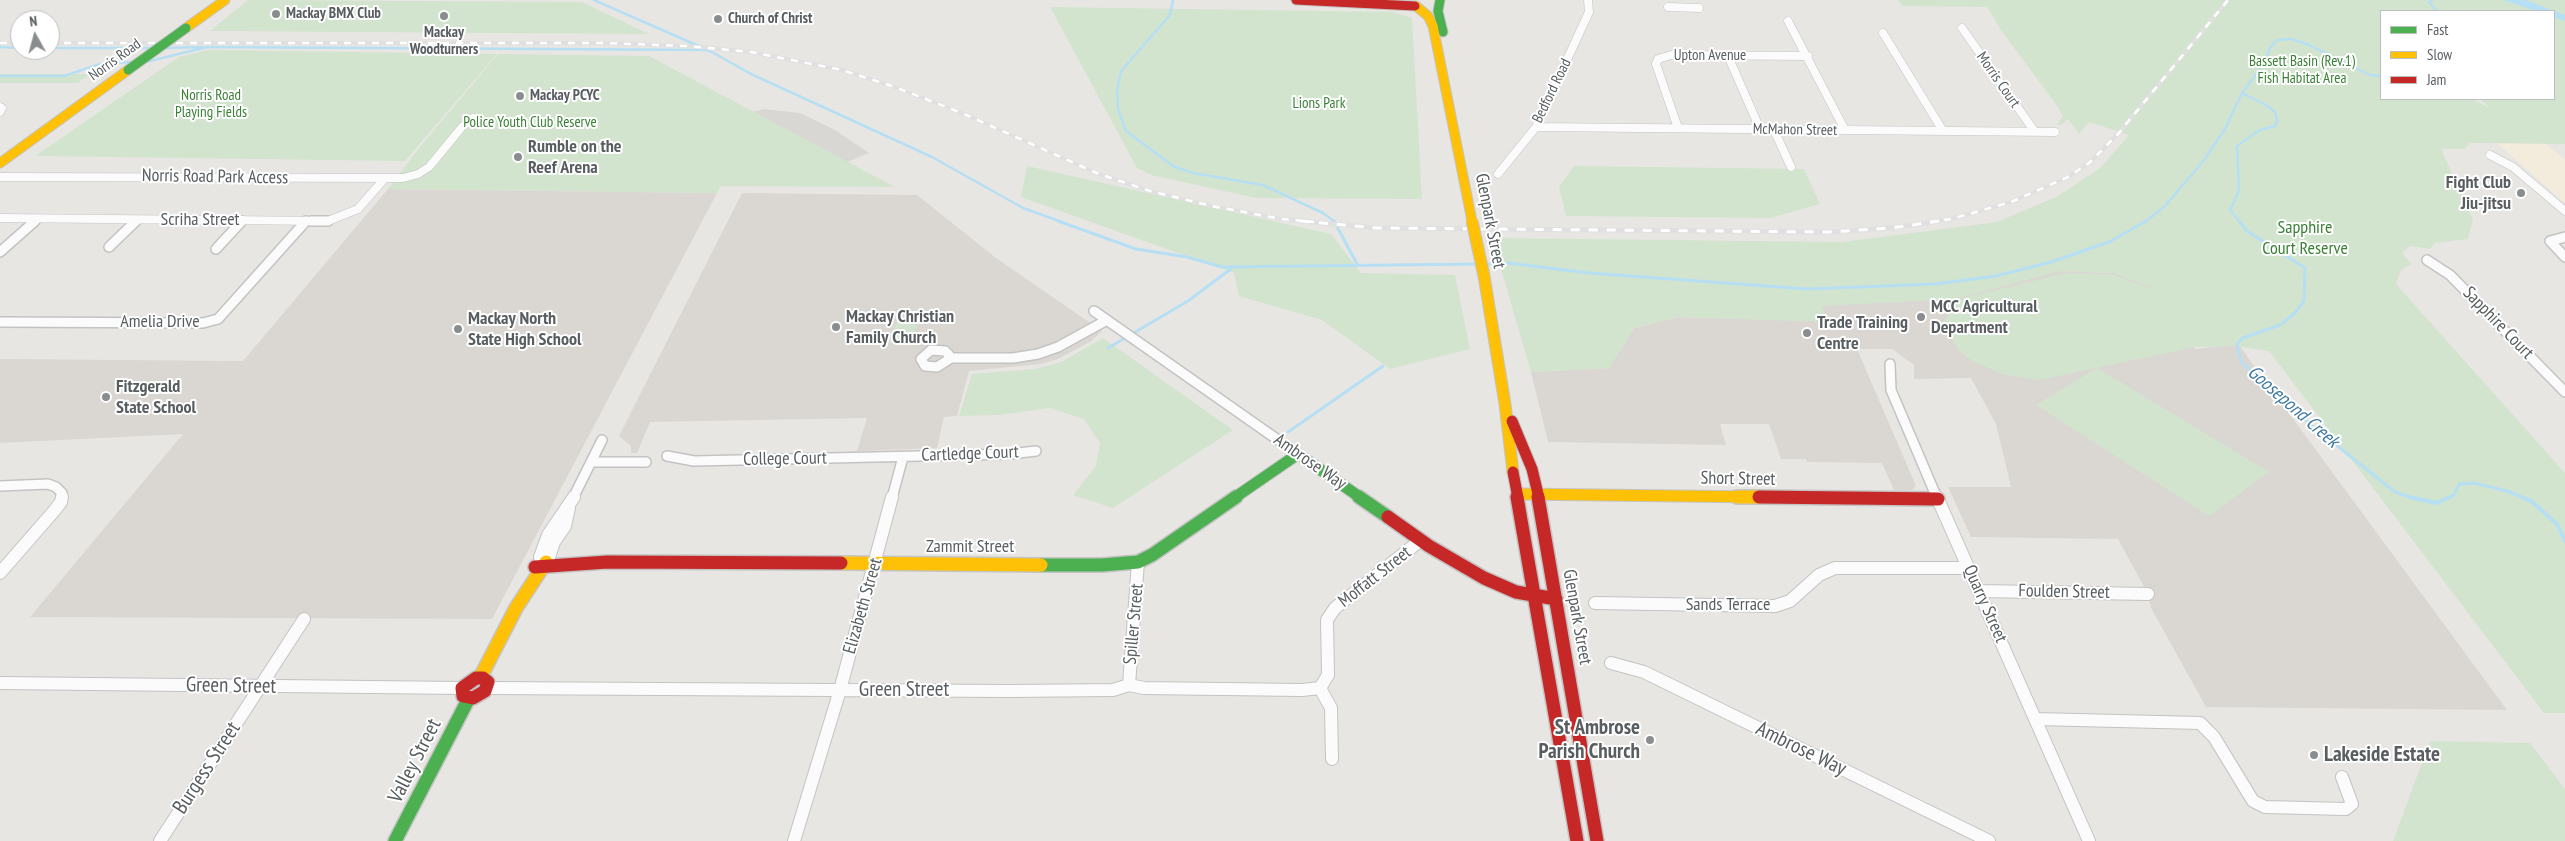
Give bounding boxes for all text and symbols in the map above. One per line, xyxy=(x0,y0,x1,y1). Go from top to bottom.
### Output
place label: Mackay BMX Club xyxy=(286,5,381,23)
marker: Mackay BMX Club xyxy=(270,8,282,20)
north arrow xyxy=(10,10,60,60)
marker: Mackay Woodturners xyxy=(438,10,450,22)
place label: Church of Christ xyxy=(728,10,812,28)
legend xyxy=(2380,10,2555,100)
text: N xyxy=(28,12,38,30)
marker: Church of Christ xyxy=(712,13,724,25)
text: Fast xyxy=(2427,20,2448,39)
place label: Mackay Woodturners xyxy=(410,24,478,59)
street label: Norris Road xyxy=(85,35,145,85)
text: Slow xyxy=(2427,45,2452,64)
street label: Upton Avenue xyxy=(1674,47,1746,65)
street label: Morris Court xyxy=(1972,49,2024,111)
park label: Bassett Basin (Rev.1) Fish Habitat Area xyxy=(2249,53,2355,88)
street label: Bedford Road xyxy=(1529,56,1575,126)
text: Jam xyxy=(2427,70,2446,89)
park label: Norris Road Playing Fields xyxy=(175,87,247,122)
place label: Mackay PCYC xyxy=(530,87,600,105)
marker: Mackay PCYC xyxy=(514,90,526,102)
park label: Lions Park xyxy=(1292,95,1346,113)
park label: Police Youth Club Reserve xyxy=(463,114,597,132)
street label: McMahon Street xyxy=(1753,120,1837,140)
place label: Rumble on the Reef Arena xyxy=(528,136,622,178)
marker: Rumble on the Reef Arena xyxy=(512,151,524,163)
street label: Norris Road Park Access xyxy=(142,165,288,189)
street label: Glenpark Street xyxy=(1470,172,1510,270)
place label: Fight Club Jiu-jitsu xyxy=(2446,172,2511,214)
marker: Fight Club Jiu-jitsu xyxy=(2515,187,2527,199)
street label: Scriha Street xyxy=(160,209,240,231)
park label: Sapphire Court Reserve xyxy=(2262,217,2348,260)
street label: Sapphire Court xyxy=(2458,282,2538,364)
place label: MCC Agricultural Department xyxy=(1931,296,2038,338)
place label: Mackay Christian Family Church xyxy=(846,306,954,348)
place label: Mackay North State High School xyxy=(468,308,581,350)
street label: Amelia Drive xyxy=(120,311,200,333)
marker: MCC Agricultural Department xyxy=(1915,311,1927,323)
place label: Trade Training Centre xyxy=(1817,312,1908,354)
marker: Mackay Christian Family Church xyxy=(830,321,842,333)
marker: Mackay North State High School xyxy=(452,323,464,335)
marker: Trade Training Centre xyxy=(1801,327,1813,339)
water label: Goosepond Creek xyxy=(2243,361,2343,453)
place label: Fitzgerald State School xyxy=(116,376,196,418)
marker: Fitzgerald State School xyxy=(100,391,112,403)
street label: Ambrose Way xyxy=(1270,429,1350,495)
street label: Cartledge Court xyxy=(921,442,1019,466)
street label: College Court xyxy=(743,447,827,471)
street label: Short Street xyxy=(1700,468,1776,490)
street label: Zammit Street xyxy=(926,536,1014,558)
street label: Moffatt Street xyxy=(1334,542,1416,612)
street label: Elizabeth Street xyxy=(839,556,887,656)
street label: Quarry Street xyxy=(1958,562,2012,646)
street label: Glenpark Street xyxy=(1558,568,1596,666)
street label: Foulden Street xyxy=(2018,580,2110,604)
street label: Spiller Street xyxy=(1120,583,1148,665)
street label: Sands Terrace xyxy=(1686,594,1770,616)
street label: Green Street xyxy=(186,673,276,699)
street label: Green Street xyxy=(859,677,949,703)
street label: Valley Street xyxy=(383,715,447,807)
place label: St Ambrose Parish Church xyxy=(1539,715,1640,765)
street label: Ambrose Way xyxy=(1752,716,1850,782)
street label: Burgess Street xyxy=(168,717,246,819)
marker: St Ambrose Parish Church xyxy=(1644,734,1656,746)
place label: Lakeside Estate xyxy=(2324,742,2440,768)
marker: Lakeside Estate xyxy=(2308,749,2320,761)

